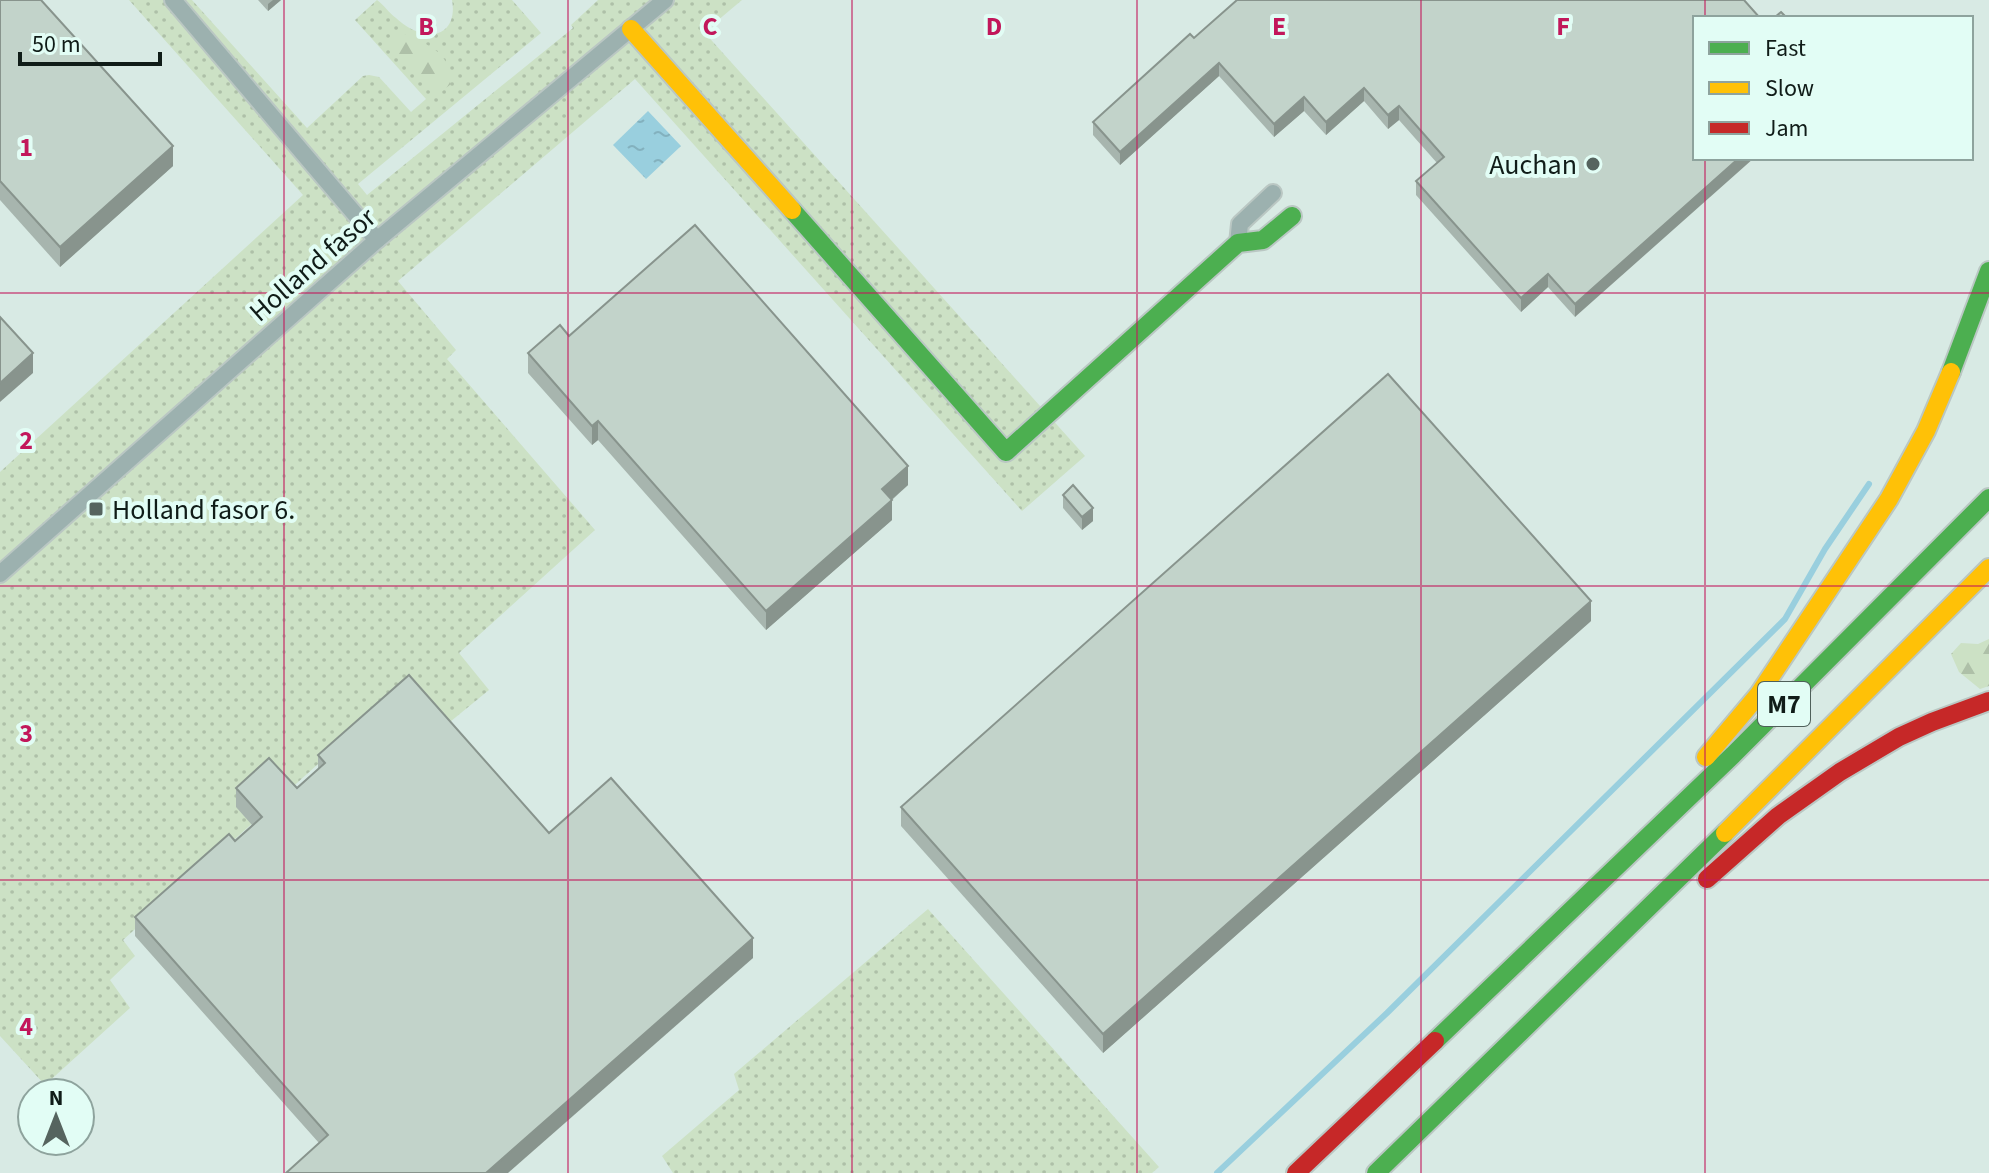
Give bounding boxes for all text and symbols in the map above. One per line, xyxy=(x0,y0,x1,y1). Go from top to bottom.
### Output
text: B xyxy=(418,8,434,45)
text: C xyxy=(702,8,718,45)
text: D xyxy=(986,8,1002,45)
text: E xyxy=(1272,8,1286,45)
text: F xyxy=(1556,8,1570,45)
scale bar xyxy=(20,16,160,66)
legend xyxy=(1693,16,1973,160)
text: 50 m xyxy=(32,27,81,62)
text: Fast xyxy=(1765,31,1806,66)
text: Slow xyxy=(1765,71,1814,106)
text: Jam xyxy=(1765,111,1809,146)
text: 1 xyxy=(19,129,33,166)
place label: Auchan xyxy=(1489,145,1577,185)
marker: Auchan xyxy=(1584,155,1602,173)
street label: Holland fasor xyxy=(240,198,385,331)
text: 2 xyxy=(19,422,33,459)
place label: Holland fasor 6. xyxy=(112,490,295,530)
marker: Holland fasor 6. xyxy=(87,500,105,518)
road number: M7 xyxy=(1758,682,1810,726)
text: 3 xyxy=(19,715,33,752)
text: 4 xyxy=(19,1008,33,1045)
north arrow xyxy=(16,1077,96,1157)
text: N xyxy=(49,1082,63,1114)

